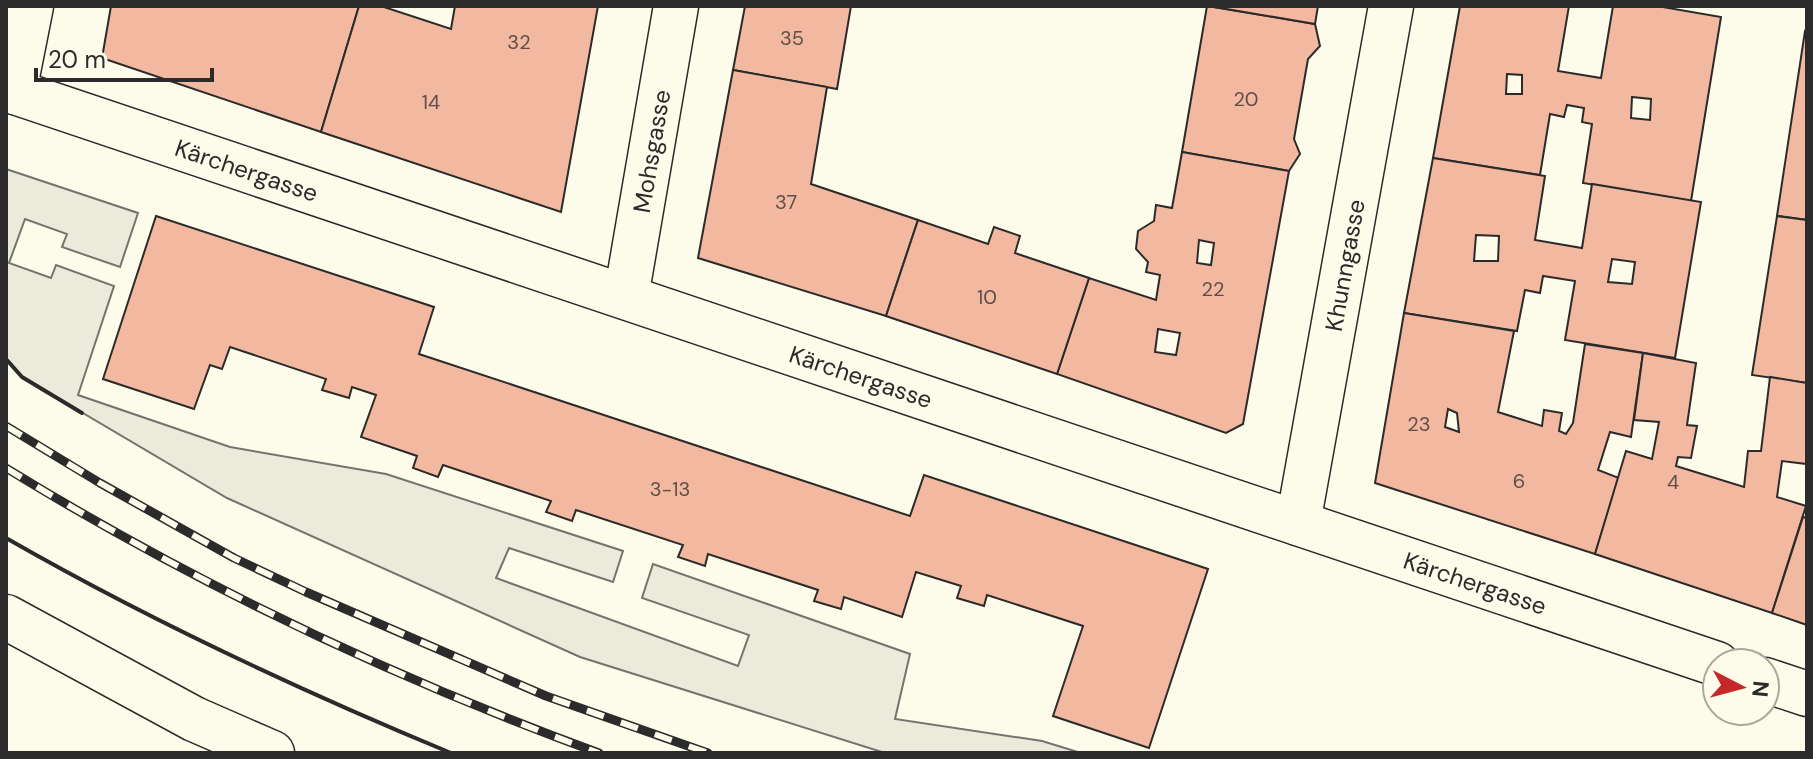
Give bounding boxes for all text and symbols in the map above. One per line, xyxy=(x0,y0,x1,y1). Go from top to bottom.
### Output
house number: 35 xyxy=(780,25,804,51)
house number: 32 xyxy=(507,29,531,55)
scale bar xyxy=(36,32,212,82)
text: 20 m xyxy=(48,44,106,75)
house number: 20 xyxy=(1234,86,1259,112)
street label: Mohsgasse xyxy=(625,87,677,215)
house number: 14 xyxy=(422,89,440,115)
street label: Kärchergasse xyxy=(171,131,322,208)
house number: 37 xyxy=(775,189,797,215)
street label: Khunngasse xyxy=(1317,197,1371,334)
house number: 22 xyxy=(1201,276,1225,302)
house number: 10 xyxy=(977,284,997,310)
street label: Kärchergasse xyxy=(785,338,937,415)
house number: 23 xyxy=(1407,411,1431,437)
house number: 6 xyxy=(1513,468,1525,494)
house number: 4 xyxy=(1667,469,1679,495)
house number: 3-13 xyxy=(650,476,690,502)
street label: Kärchergasse xyxy=(1400,544,1551,621)
north arrow xyxy=(1701,647,1781,727)
text: N xyxy=(1745,680,1776,699)

